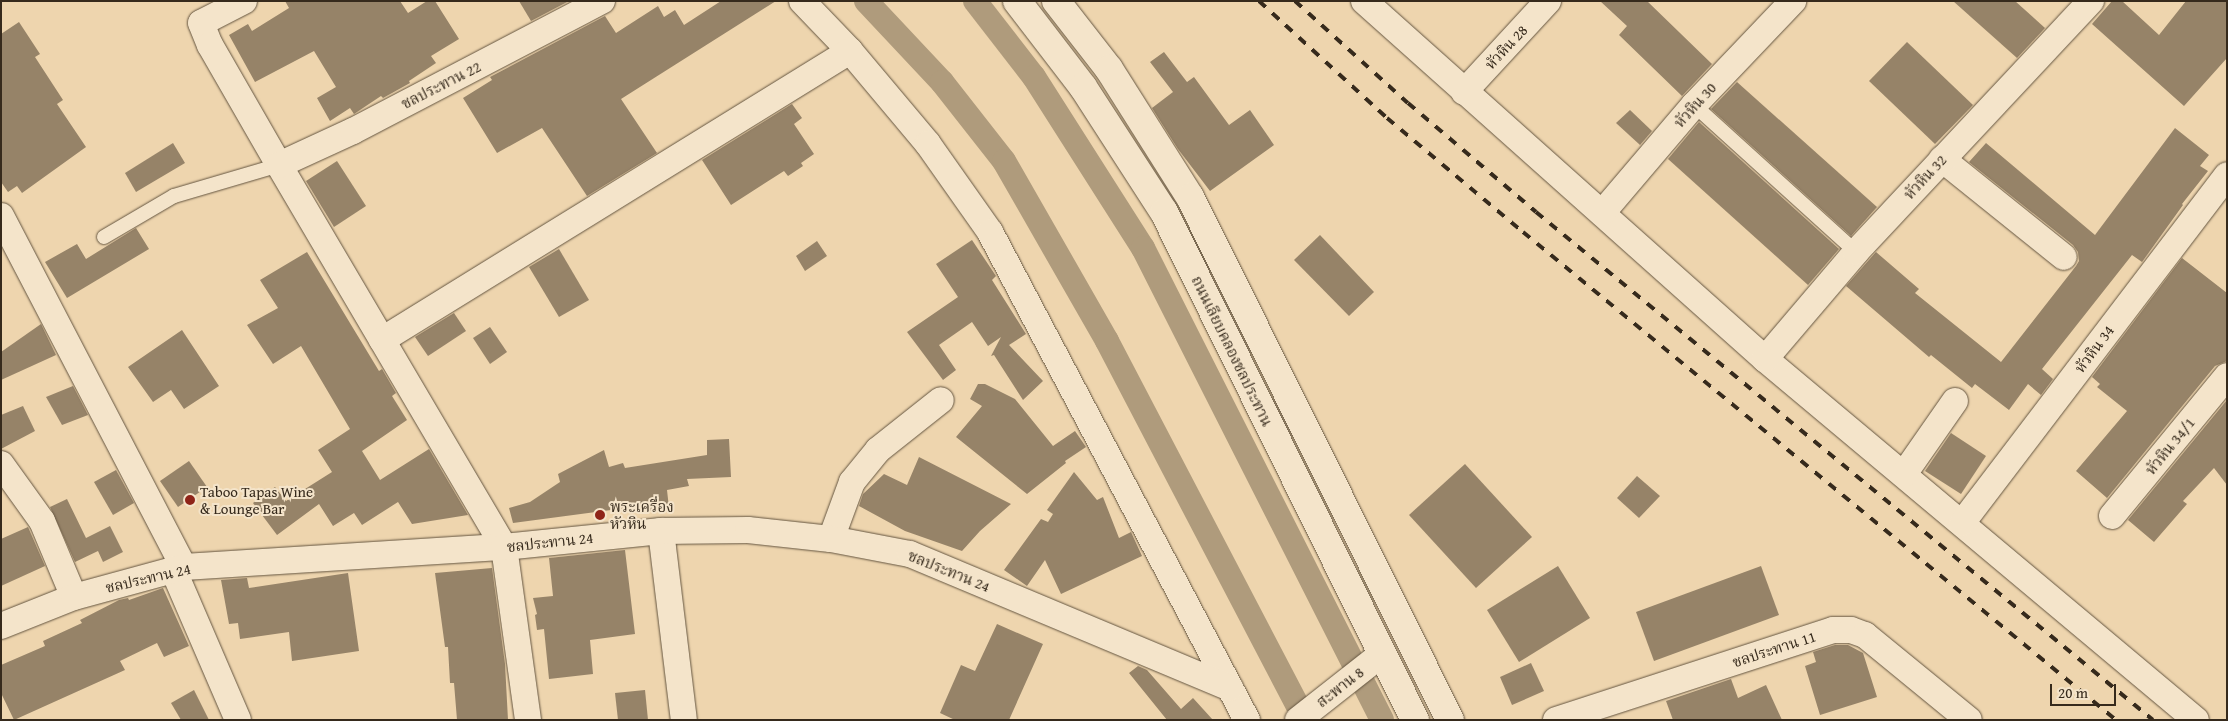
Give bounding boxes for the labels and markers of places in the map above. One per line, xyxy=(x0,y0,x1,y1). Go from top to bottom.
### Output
place label: Taboo Tapas Wine & Lounge Bar xyxy=(200,482,313,517)
marker: Taboo Tapas Wine & Lounge Bar xyxy=(184,494,196,506)
place label: พระเครื่อง หัวหิน xyxy=(610,497,674,532)
marker: พระเครื่อง หัวหิน xyxy=(594,509,606,521)

